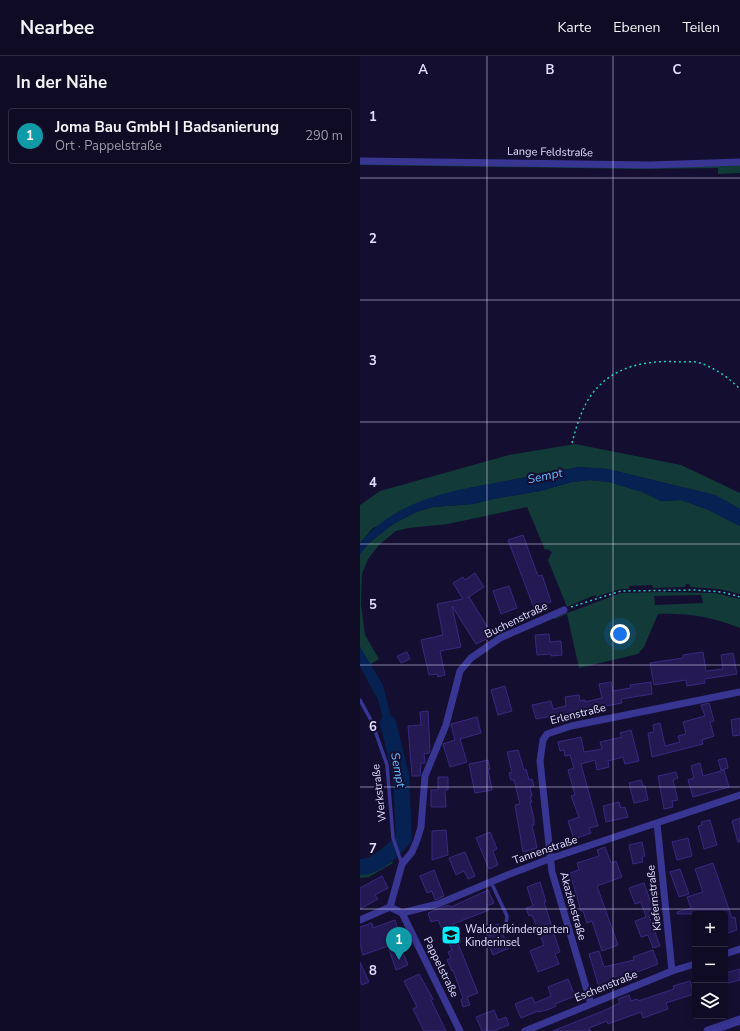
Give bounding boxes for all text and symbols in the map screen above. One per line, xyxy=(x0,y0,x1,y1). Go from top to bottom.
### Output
text: Nearbee xyxy=(20,15,94,41)
text: Karte xyxy=(558,18,591,37)
text: Ebenen xyxy=(613,18,660,37)
text: Teilen xyxy=(682,18,720,37)
text: A xyxy=(418,61,428,79)
text: B xyxy=(546,61,555,79)
text: C xyxy=(673,61,682,79)
text: In der Nähe xyxy=(16,71,107,94)
text: 1 xyxy=(369,108,377,126)
text: Joma Bau GmbH | Badsanierung xyxy=(55,117,279,137)
text: 1 xyxy=(26,127,34,145)
text: 290 m xyxy=(305,127,343,145)
text: Ort · Pappelstraße xyxy=(55,137,162,155)
street label: Lange Feldstraße xyxy=(507,144,593,160)
text: 2 xyxy=(369,230,377,248)
text: 3 xyxy=(369,352,377,370)
water label: Sempt xyxy=(526,464,565,487)
text: 4 xyxy=(369,474,377,492)
text: 5 xyxy=(369,596,377,614)
street label: Buchenstraße xyxy=(482,598,550,642)
your location xyxy=(610,624,630,644)
street label: Erlenstraße xyxy=(548,700,608,728)
text: 6 xyxy=(369,718,377,736)
water label: Sempt xyxy=(387,751,409,789)
street label: Werkstraße xyxy=(368,763,390,823)
street label: Tannenstraße xyxy=(511,832,580,868)
text: 7 xyxy=(369,840,377,858)
street label: Kiefernstraße xyxy=(643,864,665,932)
street label: Akazienstraße xyxy=(556,870,590,942)
map controls xyxy=(692,911,728,1019)
button: + xyxy=(692,911,728,947)
place label: Waldorfkindergarten Kinderinsel xyxy=(465,922,569,950)
school or university icon: Waldorfkindergarten Kinderinsel xyxy=(440,924,462,946)
pin: 1 xyxy=(386,927,412,960)
street label: Pappelstraße xyxy=(420,934,462,1000)
button: − xyxy=(692,947,728,983)
text: 8 xyxy=(369,962,377,980)
street label: Eschenstraße xyxy=(572,967,640,1005)
button: layers xyxy=(692,983,728,1019)

